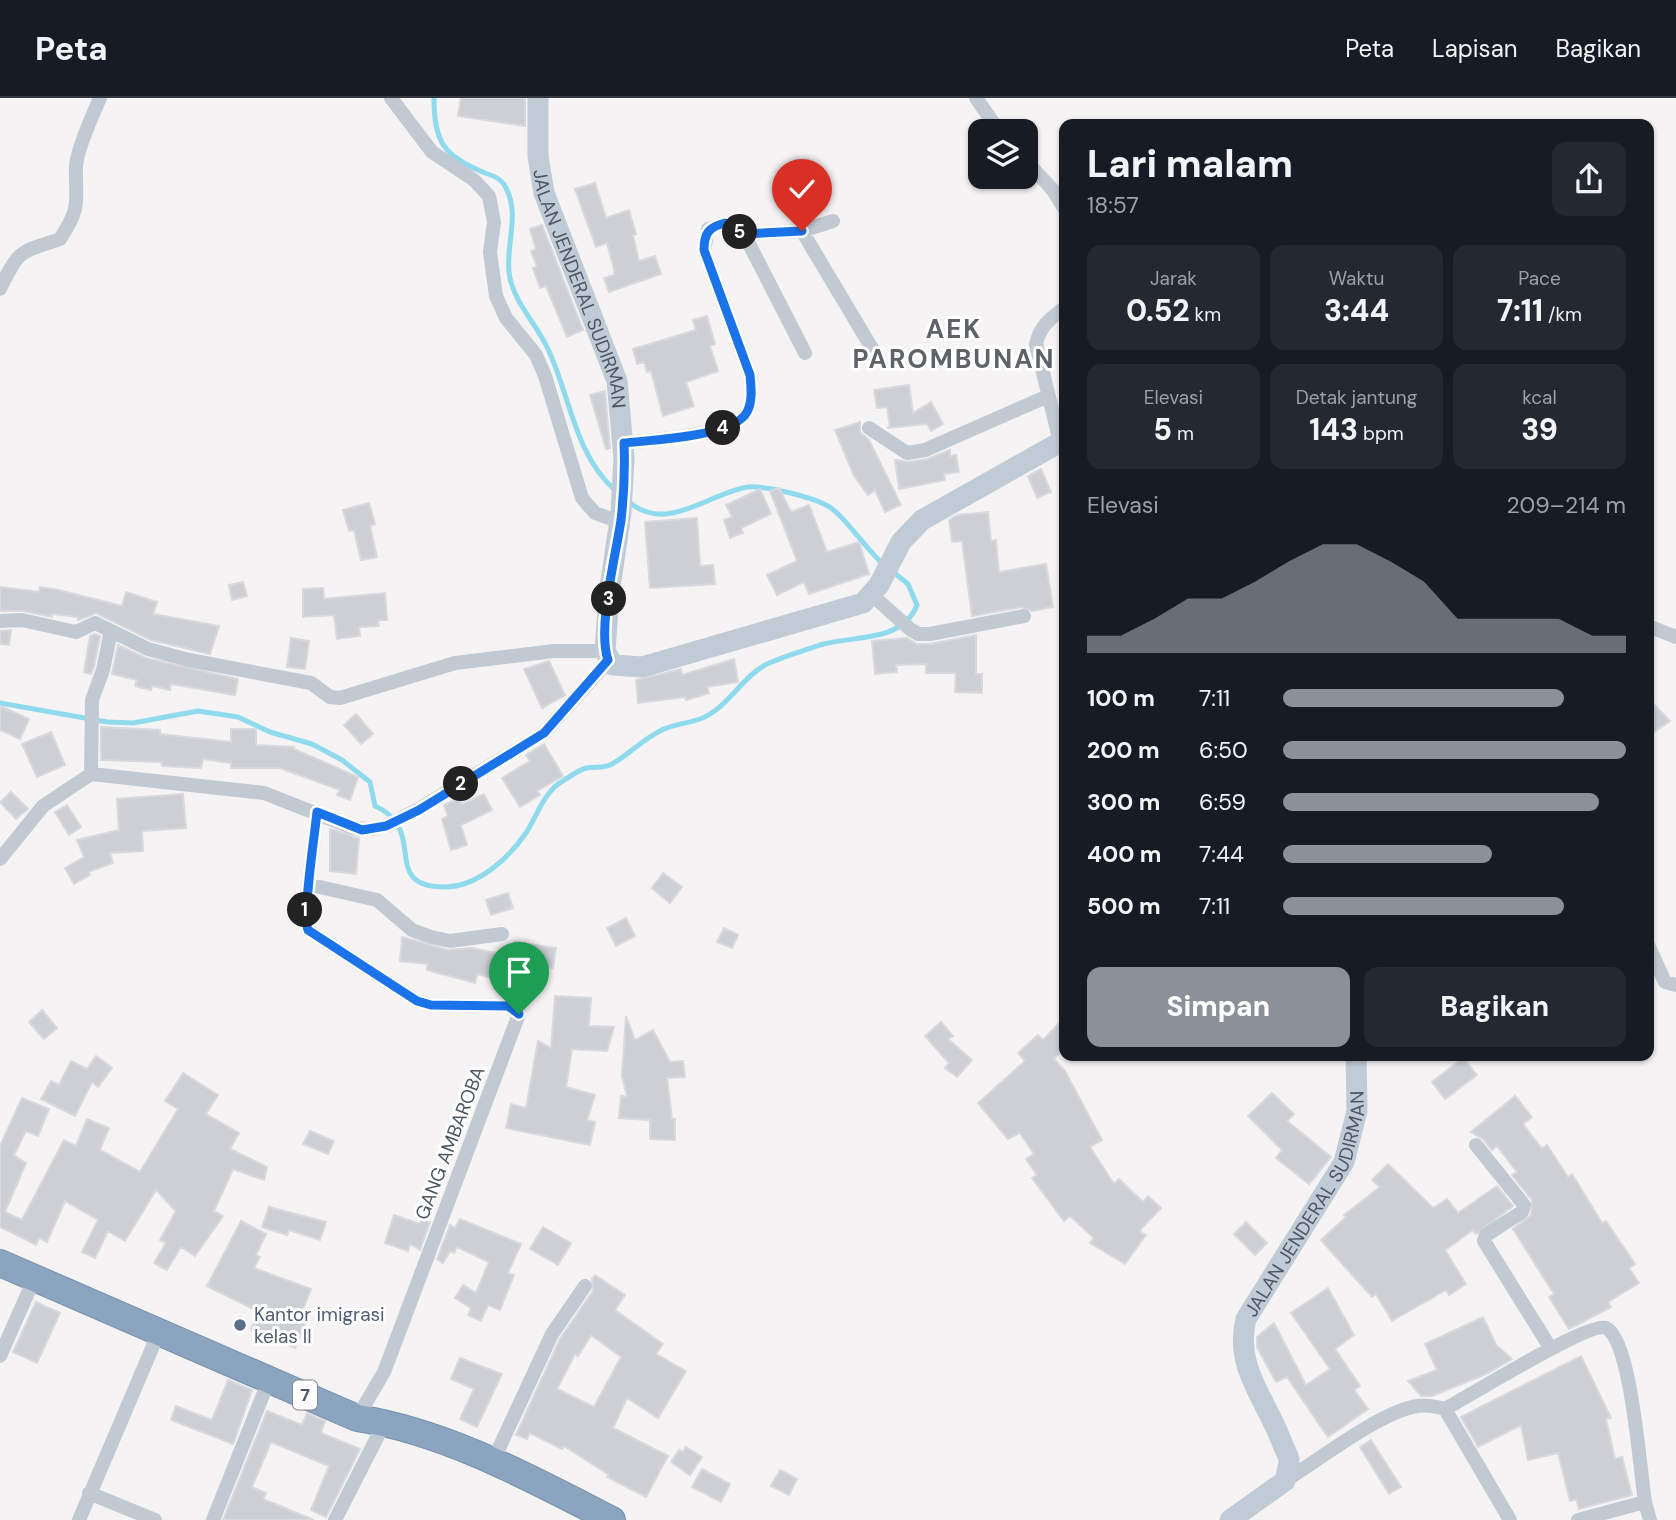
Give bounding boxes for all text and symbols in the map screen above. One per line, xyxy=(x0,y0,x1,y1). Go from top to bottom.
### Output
text: Peta xyxy=(35,27,108,70)
text: Peta xyxy=(1345,33,1394,64)
text: Lapisan xyxy=(1432,33,1517,64)
text: Bagikan xyxy=(1555,33,1641,64)
map controls xyxy=(968,119,1038,189)
button: layers xyxy=(968,119,1038,189)
text: Lari malam xyxy=(1087,139,1293,189)
button: share xyxy=(1552,142,1626,216)
pin xyxy=(772,159,832,231)
street label: JALAN JENDERAL SUDIRMAN xyxy=(528,167,632,409)
icon: check xyxy=(783,170,821,208)
text: 18:57 xyxy=(1087,190,1139,220)
pin: 5 xyxy=(722,214,758,250)
text: 5 xyxy=(734,219,745,244)
text: Jarak xyxy=(1150,266,1197,291)
text: Waktu xyxy=(1329,266,1384,291)
text: Pace xyxy=(1518,266,1561,291)
text: 0.52 xyxy=(1126,291,1190,330)
text: 3:44 xyxy=(1324,291,1389,330)
text: 7:11 xyxy=(1497,291,1543,330)
text: km xyxy=(1190,302,1221,327)
text: /km xyxy=(1543,302,1582,327)
district label: AEK PAROMBUNAN xyxy=(852,312,1056,376)
text: Elevasi xyxy=(1144,385,1203,410)
text: Detak jantung xyxy=(1296,385,1417,410)
text: kcal xyxy=(1522,385,1557,410)
pin: 4 xyxy=(706,410,740,446)
text: 5 xyxy=(1153,410,1172,449)
text: 143 xyxy=(1309,410,1358,449)
text: 39 xyxy=(1521,410,1558,449)
text: 4 xyxy=(716,415,729,440)
text: m xyxy=(1172,421,1194,446)
text: bpm xyxy=(1358,421,1404,446)
text: Elevasi xyxy=(1087,490,1159,520)
text: 209–214 m xyxy=(1506,490,1626,520)
pin: 3 xyxy=(592,582,626,616)
text: 3 xyxy=(603,586,614,611)
text: 100 m xyxy=(1087,683,1155,713)
text: 7:11 xyxy=(1199,683,1230,713)
text: 200 m xyxy=(1087,735,1160,765)
text: 6:50 xyxy=(1199,735,1248,765)
pin: 2 xyxy=(444,766,478,802)
text: 2 xyxy=(455,771,466,796)
text: 300 m xyxy=(1087,787,1160,817)
text: 6:59 xyxy=(1199,787,1246,817)
text: 400 m xyxy=(1087,839,1161,869)
text: 7:44 xyxy=(1199,839,1244,869)
text: 500 m xyxy=(1087,891,1161,921)
text: 7:11 xyxy=(1199,891,1230,921)
pin: 1 xyxy=(288,892,322,928)
text: 1 xyxy=(301,897,308,922)
pin xyxy=(489,942,549,1014)
icon: arrive xyxy=(500,953,538,991)
button: Simpan xyxy=(1087,967,1350,1047)
button: Bagikan xyxy=(1364,967,1626,1047)
street label: GANG AMBAROBA xyxy=(409,1063,491,1223)
street label: JALAN JENDERAL SUDIRMAN xyxy=(1238,1091,1370,1321)
place label: Kantor imigrasi kelas II xyxy=(254,1302,385,1349)
marker: Kantor imigrasi kelas II xyxy=(232,1317,248,1333)
road number: 7 xyxy=(293,1380,317,1410)

